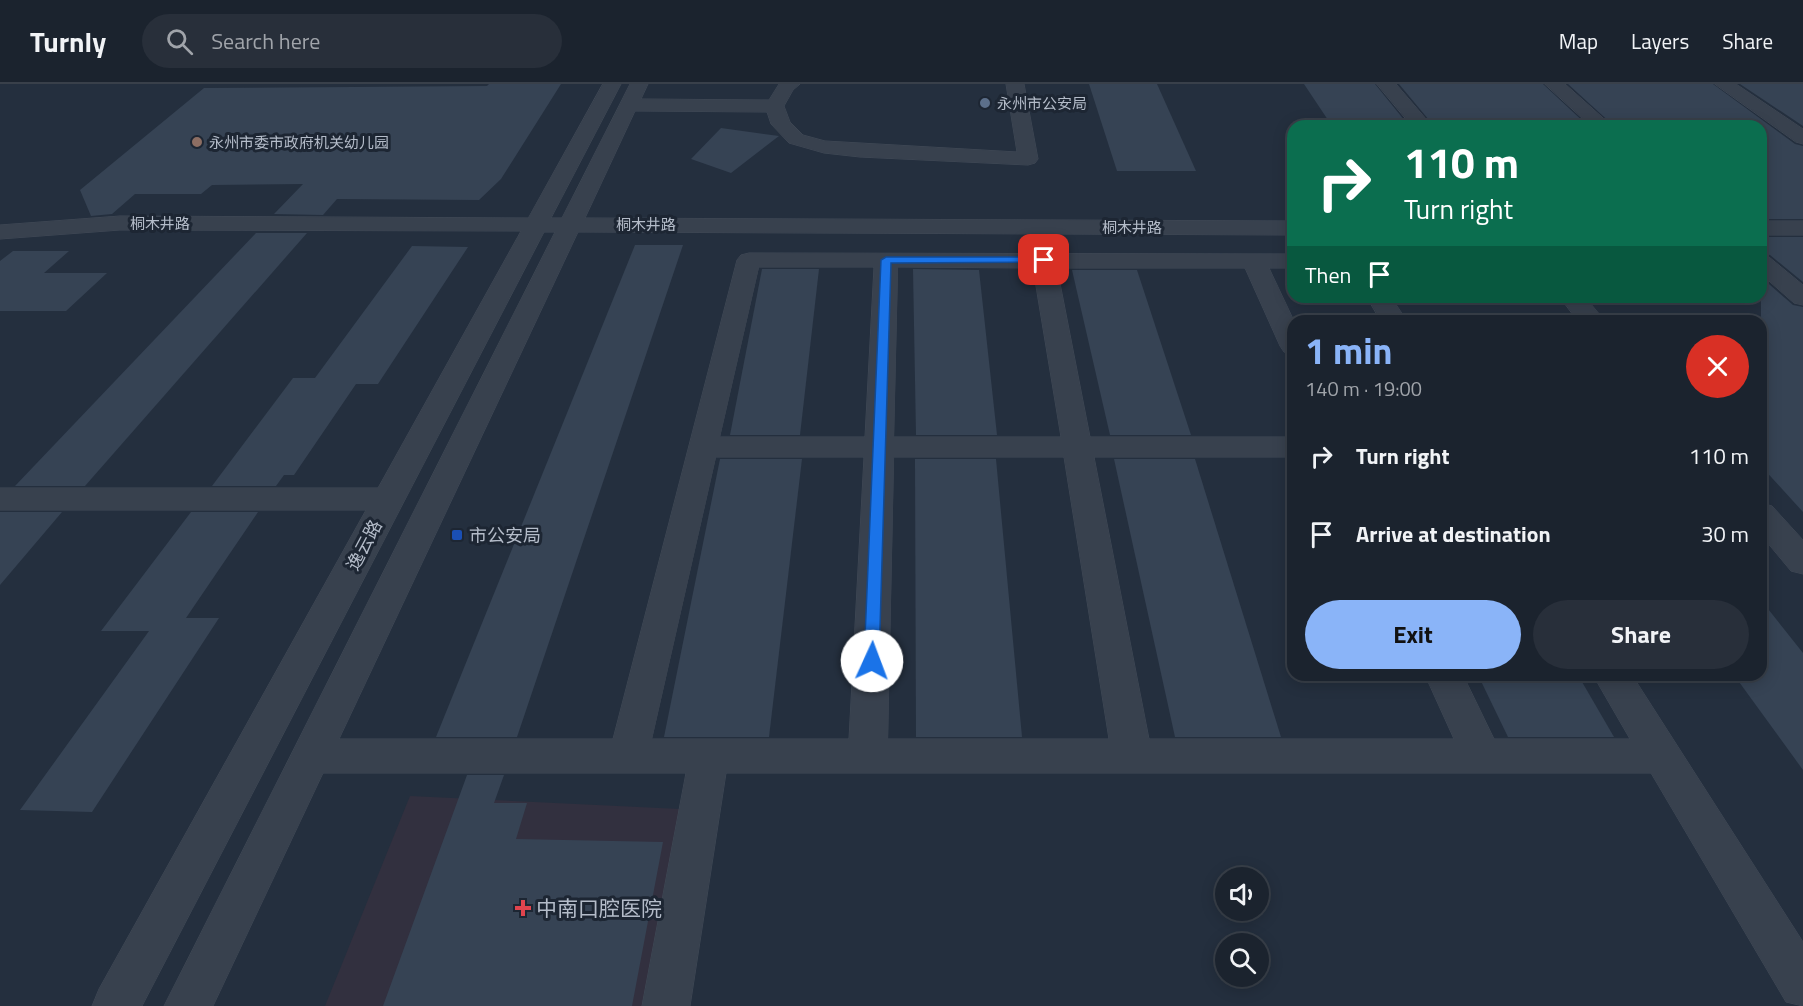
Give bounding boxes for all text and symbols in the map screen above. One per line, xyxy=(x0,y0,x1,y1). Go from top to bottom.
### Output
search box xyxy=(142,14,562,68)
text: Turnly xyxy=(30,20,106,63)
text: Search here xyxy=(211,24,320,58)
icon: search xyxy=(163,25,196,58)
text: Map xyxy=(1559,25,1598,57)
text: Layers xyxy=(1631,25,1689,57)
text: Share xyxy=(1722,25,1773,57)
place label: 永州市公安局 xyxy=(997,92,1087,115)
marker: 永州市公安局 xyxy=(978,96,992,110)
text: 110 m xyxy=(1404,130,1519,194)
place label: 永州市委市政府机关幼儿园 xyxy=(209,131,389,154)
marker: 永州市委市政府机关幼儿园 xyxy=(190,135,204,149)
icon: right xyxy=(1305,144,1383,222)
text: Turn right xyxy=(1404,188,1513,229)
street label: 桐木井路 xyxy=(130,212,190,235)
street label: 桐木井路 xyxy=(616,213,676,236)
street label: 桐木井路 xyxy=(1102,216,1162,239)
pin xyxy=(1018,234,1069,285)
icon: arrive xyxy=(1027,243,1060,276)
text: Then xyxy=(1305,258,1351,292)
icon: arrive xyxy=(1363,258,1396,291)
text: 1 min xyxy=(1305,323,1392,378)
button: close xyxy=(1686,335,1749,398)
text: 140 m · 19:00 xyxy=(1305,373,1422,404)
text: Turn right xyxy=(1356,439,1450,473)
text: 110 m xyxy=(1689,439,1749,473)
icon: right xyxy=(1305,440,1338,473)
street label: 逸云路 xyxy=(339,515,389,575)
text: Arrive at destination xyxy=(1356,517,1551,551)
text: 30 m xyxy=(1701,517,1749,551)
icon: arrive xyxy=(1305,518,1338,551)
place label: 市公安局 xyxy=(469,522,541,549)
marker: 市公安局 xyxy=(450,528,464,542)
button: Exit xyxy=(1305,600,1521,669)
button: Share xyxy=(1533,600,1749,669)
position arrow xyxy=(840,629,904,693)
map controls xyxy=(1215,867,1269,987)
button: sound xyxy=(1215,867,1269,921)
place label: 中南口腔医院 xyxy=(536,892,662,924)
marker: 中南口腔医院 xyxy=(514,899,532,917)
button: search xyxy=(1215,933,1269,987)

